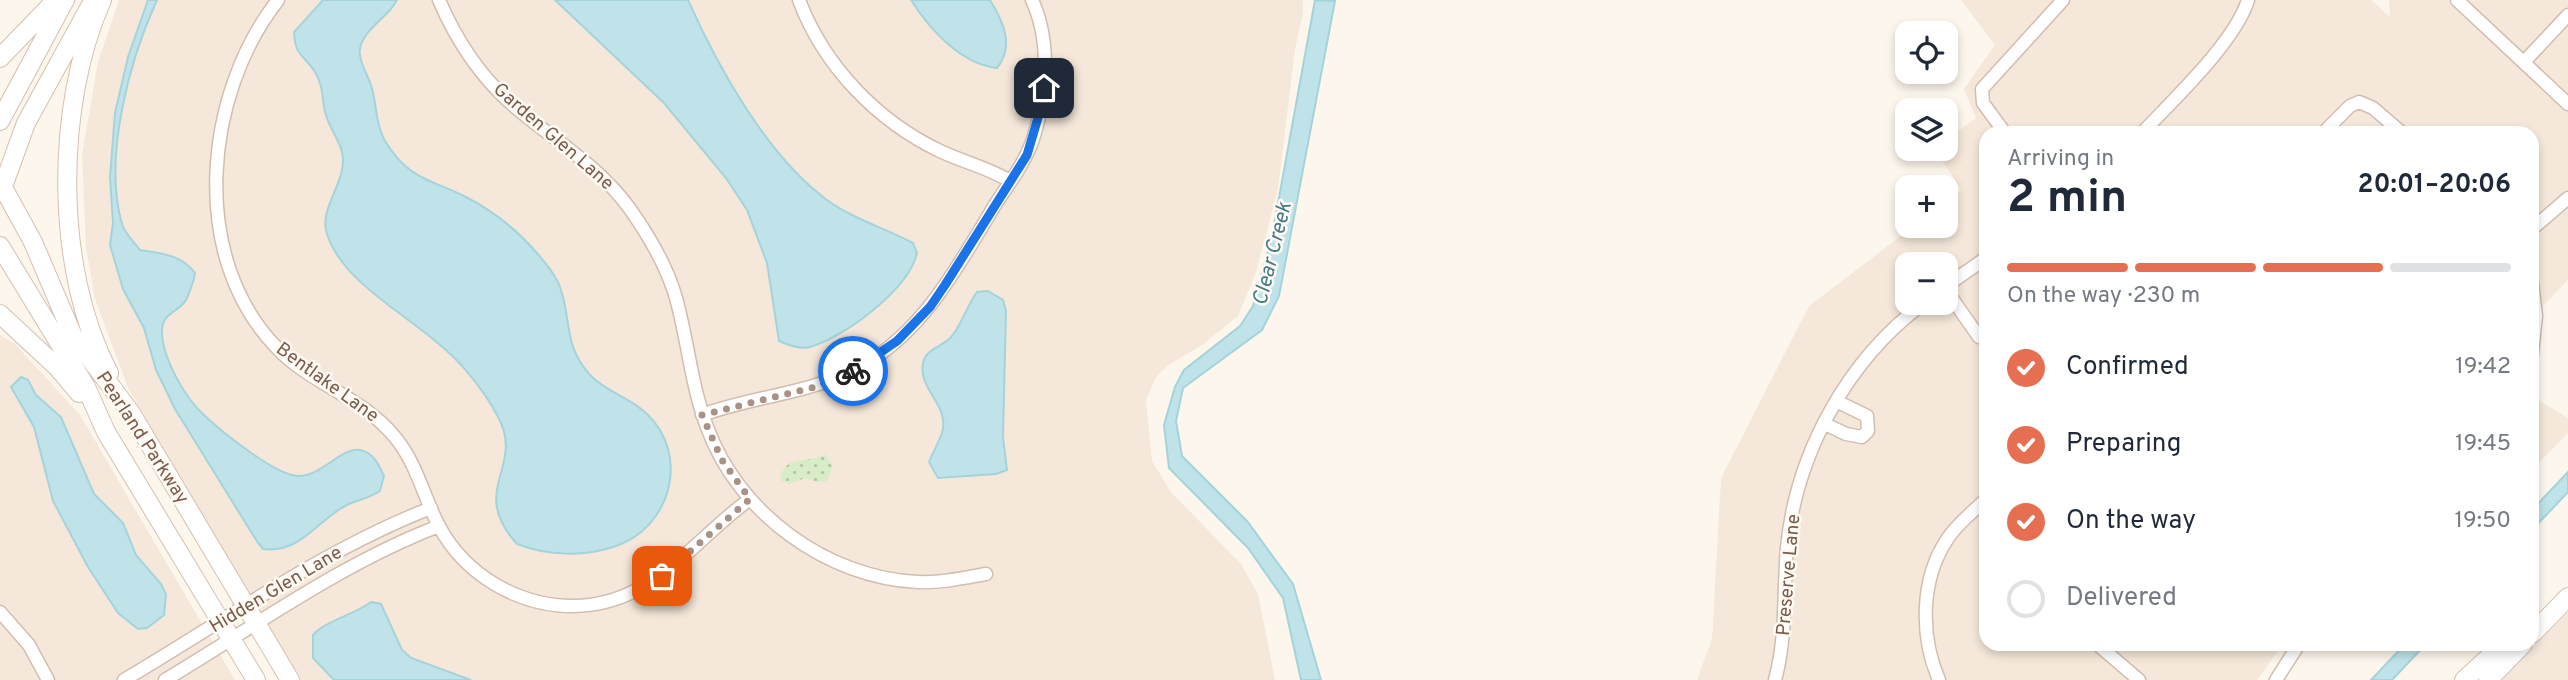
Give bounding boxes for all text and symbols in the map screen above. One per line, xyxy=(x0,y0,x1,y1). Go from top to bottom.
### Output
map controls xyxy=(1895,21,1958,315)
button: locate xyxy=(1895,21,1958,84)
pin xyxy=(1014,58,1074,118)
icon: home xyxy=(1025,69,1063,107)
street label: Garden Glen Lane xyxy=(488,78,618,196)
button: layers xyxy=(1895,98,1958,161)
text: Arriving in xyxy=(2007,145,2114,174)
text: 20:01–20:06 xyxy=(2358,169,2511,202)
text: 2 min xyxy=(2007,170,2127,229)
button: + xyxy=(1895,175,1958,238)
water label: Clear Creek xyxy=(1247,199,1299,308)
button: − xyxy=(1895,252,1958,315)
text: On the way · 230 m xyxy=(2007,282,2200,311)
courier xyxy=(818,336,888,406)
street label: Bentlake Lane xyxy=(271,338,383,428)
icon: check xyxy=(2007,349,2045,387)
text: Confirmed xyxy=(2066,351,2189,384)
icon: bike xyxy=(834,352,872,390)
text: 19:42 xyxy=(2455,353,2511,382)
street label: Pearland Parkway xyxy=(90,367,194,509)
icon: check xyxy=(2007,426,2045,464)
text: Preparing xyxy=(2066,428,2181,461)
text: 19:45 xyxy=(2455,430,2511,459)
icon: check xyxy=(2007,503,2045,541)
text: On the way xyxy=(2066,505,2196,538)
text: 19:50 xyxy=(2455,507,2511,536)
street label: Preserve Lane xyxy=(1772,513,1806,637)
street label: Hidden Glen Lane xyxy=(205,541,347,639)
pin xyxy=(632,546,692,606)
icon: bag xyxy=(643,557,681,595)
text: Delivered xyxy=(2066,582,2177,615)

